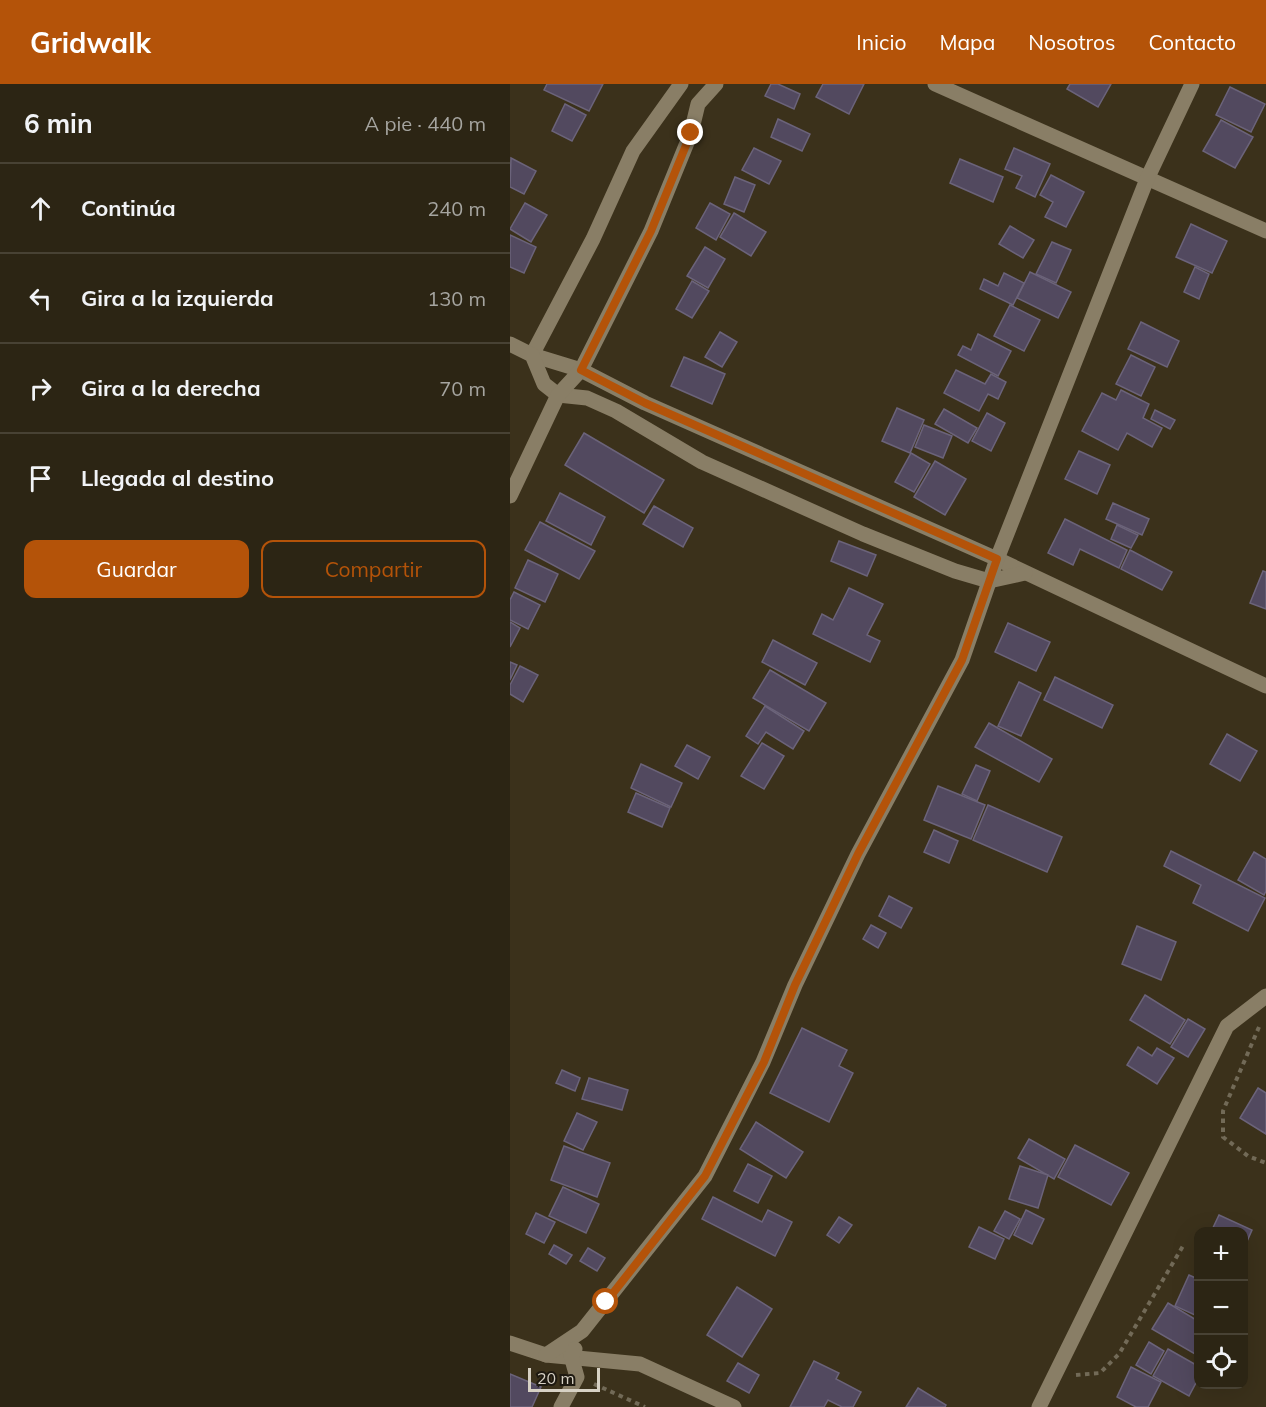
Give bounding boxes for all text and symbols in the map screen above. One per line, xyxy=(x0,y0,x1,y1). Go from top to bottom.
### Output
text: Gridwalk xyxy=(30,25,151,60)
text: Inicio xyxy=(856,29,906,55)
text: Mapa xyxy=(939,29,995,55)
text: Nosotros xyxy=(1028,29,1115,55)
text: Contacto xyxy=(1148,29,1236,55)
text: 6 min xyxy=(24,107,93,140)
text: A pie · 440 m xyxy=(365,111,486,136)
route end xyxy=(677,119,703,145)
icon: ahead xyxy=(24,192,57,225)
text: Continúa xyxy=(81,194,176,222)
text: 240 m xyxy=(427,196,486,221)
icon: left xyxy=(24,282,57,315)
text: Gira a la izquierda xyxy=(81,284,274,312)
text: 130 m xyxy=(427,286,486,311)
icon: right xyxy=(24,372,57,405)
text: Gira a la derecha xyxy=(81,374,261,402)
text: 70 m xyxy=(439,376,486,401)
icon: arrive xyxy=(24,462,57,495)
text: Llegada al destino xyxy=(81,464,274,492)
button: Guardar xyxy=(24,540,249,598)
button: Compartir xyxy=(261,540,486,598)
map controls xyxy=(1194,1227,1248,1389)
button: + xyxy=(1194,1227,1248,1281)
button: − xyxy=(1194,1281,1248,1335)
route start xyxy=(592,1288,618,1314)
button: locate xyxy=(1194,1335,1248,1389)
scale bar xyxy=(528,1365,600,1392)
text: 20 m xyxy=(537,1368,574,1388)

